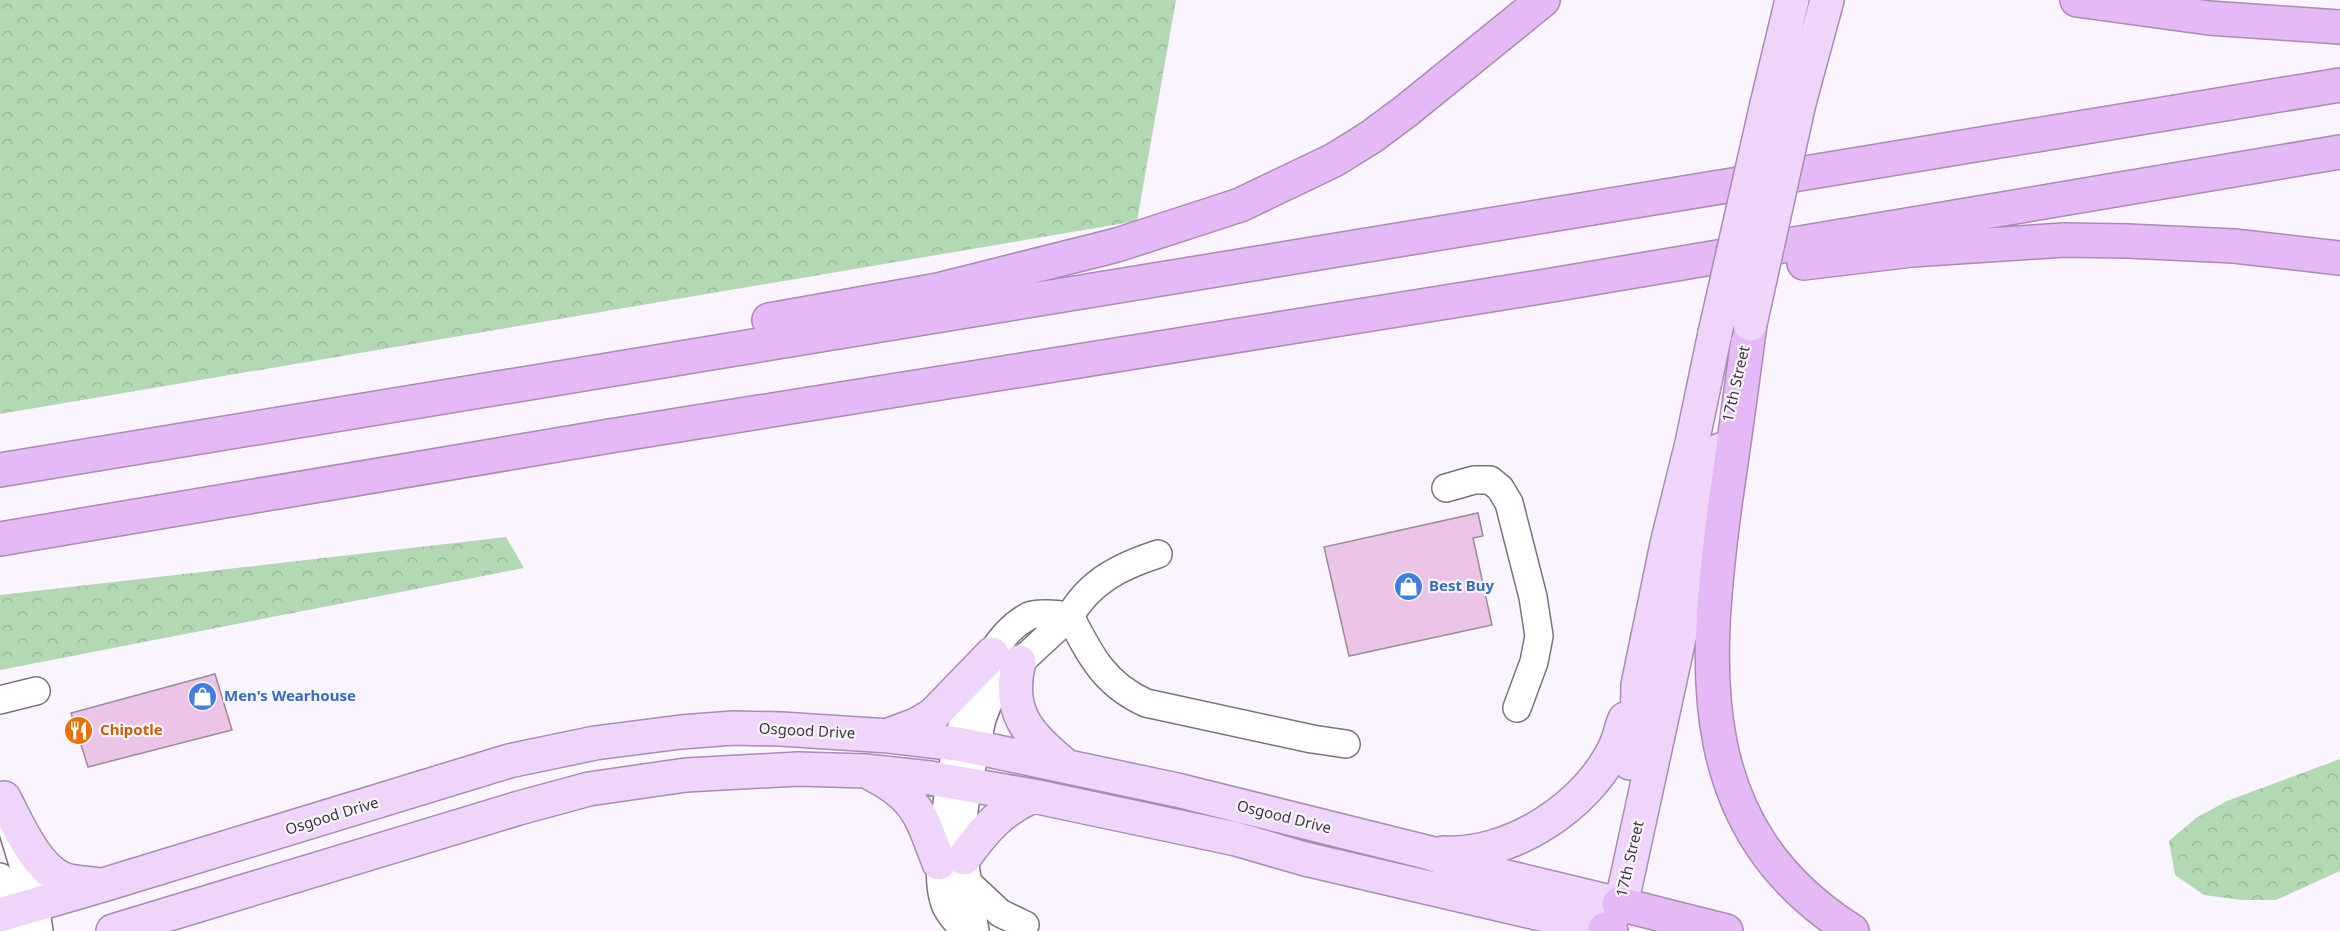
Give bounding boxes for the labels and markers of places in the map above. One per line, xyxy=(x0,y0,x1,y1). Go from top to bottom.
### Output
shop icon: Best Buy xyxy=(1392,570,1424,602)
place label: Best Buy xyxy=(1429,575,1495,595)
shop icon: Men's Wearhouse xyxy=(187,680,219,712)
place label: Men's Wearhouse xyxy=(224,685,356,705)
restaurant icon: Chipotle xyxy=(63,714,95,746)
place label: Chipotle xyxy=(100,719,163,739)

